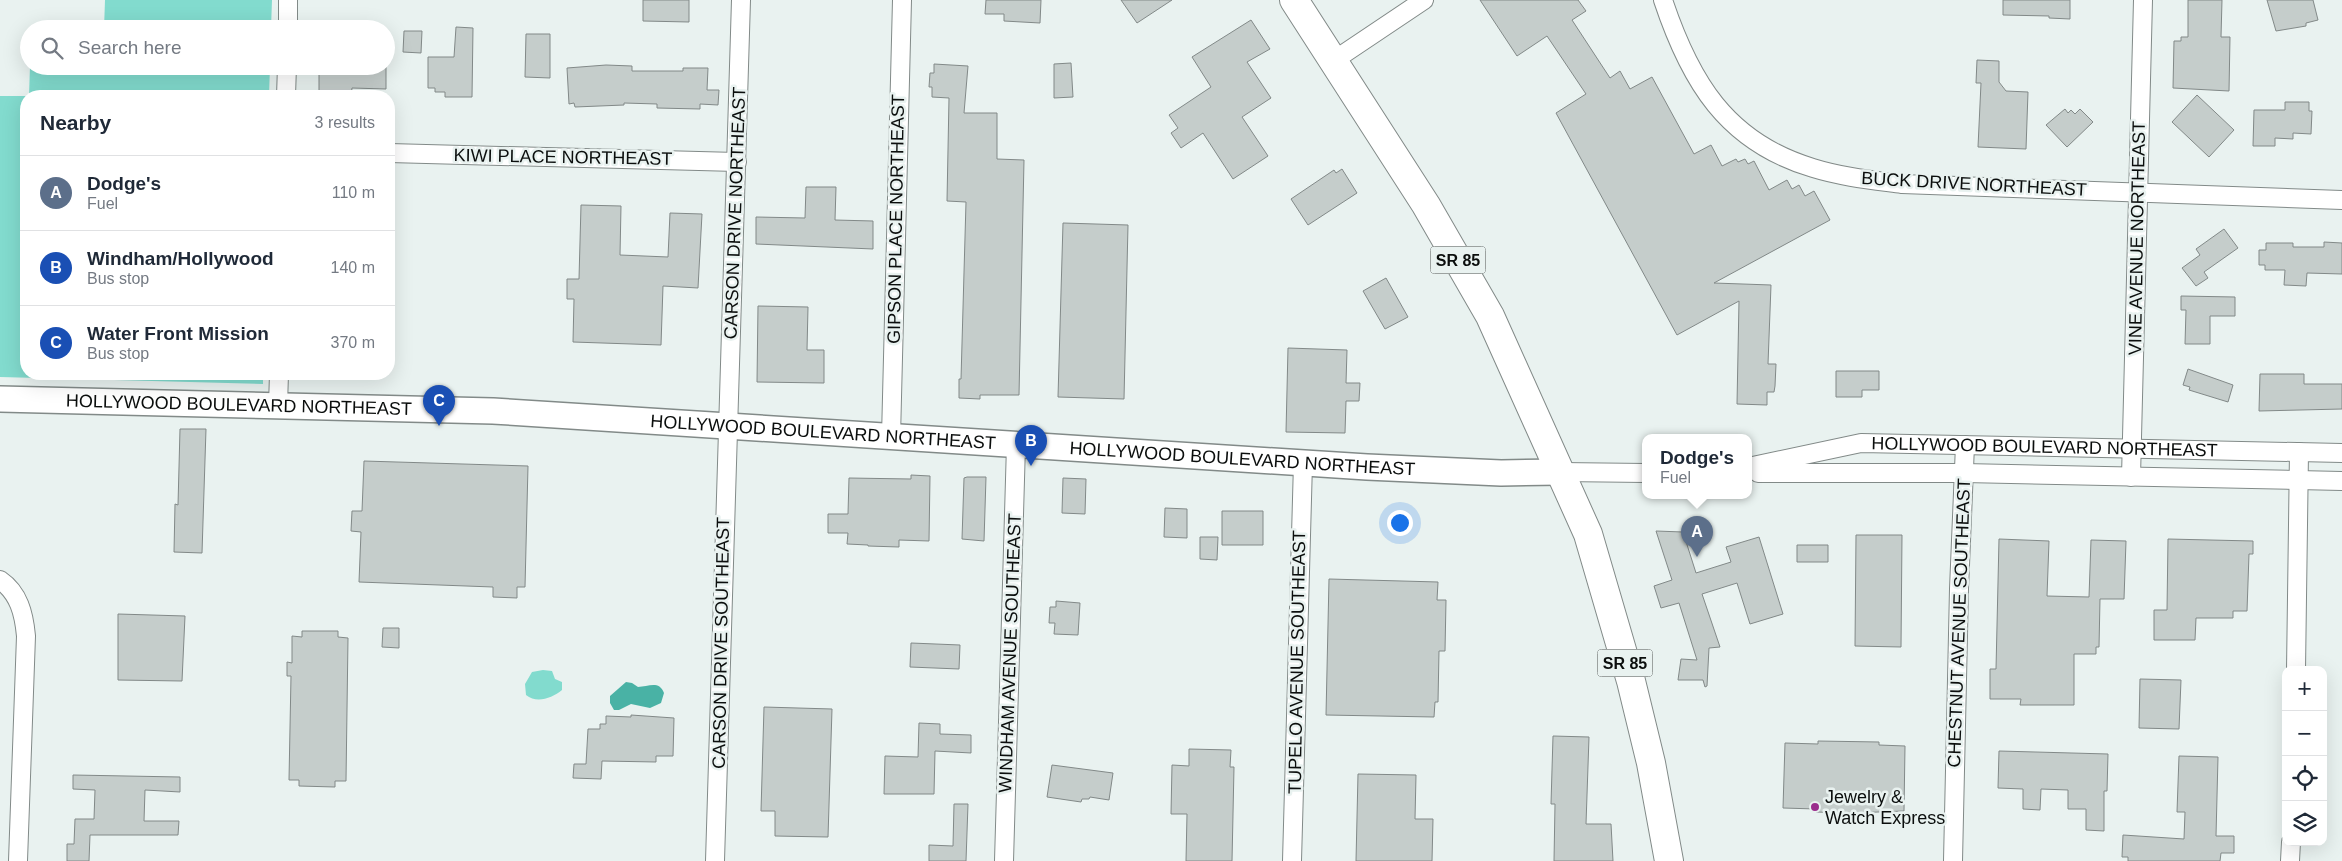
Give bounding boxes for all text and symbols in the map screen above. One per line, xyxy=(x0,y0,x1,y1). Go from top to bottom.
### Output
search box xyxy=(20,20,395,75)
icon: search xyxy=(38,34,66,62)
text: Search here xyxy=(78,37,182,58)
street label: CARSON DRIVE NORTHEAST xyxy=(721,86,749,340)
street label: GIPSON PLACE NORTHEAST xyxy=(884,94,908,344)
text: Nearby xyxy=(40,111,111,134)
text: 3 results xyxy=(315,114,375,131)
street label: VINE AVENUE NORTHEAST xyxy=(2125,121,2149,355)
street label: KIWI PLACE NORTHEAST xyxy=(453,145,673,169)
street label: BUCK DRIVE NORTHEAST xyxy=(1861,168,2087,200)
text: Dodge's xyxy=(87,173,161,194)
text: A xyxy=(50,184,62,201)
text: 110 m xyxy=(332,184,375,201)
text: Fuel xyxy=(87,195,118,212)
road number: SR 85 xyxy=(1430,246,1486,274)
text: Windham/Hollywood xyxy=(87,248,274,269)
text: B xyxy=(50,259,62,276)
text: 140 m xyxy=(331,259,375,276)
text: Bus stop xyxy=(87,270,149,287)
text: Water Front Mission xyxy=(87,323,269,344)
text: C xyxy=(50,334,62,351)
text: 370 m xyxy=(331,334,375,351)
text: Bus stop xyxy=(87,345,149,362)
pin: C xyxy=(423,385,455,426)
street label: HOLLYWOOD BOULEVARD NORTHEAST xyxy=(66,391,412,419)
street label: HOLLYWOOD BOULEVARD NORTHEAST xyxy=(650,411,997,453)
pin: B xyxy=(1015,425,1047,466)
street label: HOLLYWOOD BOULEVARD NORTHEAST xyxy=(1871,433,2218,460)
popup xyxy=(1642,434,1752,499)
street label: HOLLYWOOD BOULEVARD NORTHEAST xyxy=(1069,438,1416,479)
text: Dodge's xyxy=(1660,447,1734,468)
text: Fuel xyxy=(1660,469,1691,486)
street label: CHESTNUT AVENUE SOUTHEAST xyxy=(1944,478,1974,768)
your location xyxy=(1387,510,1413,536)
street label: WINDHAM AVENUE SOUTHEAST xyxy=(995,513,1025,793)
pin: A xyxy=(1681,516,1713,557)
street label: CARSON DRIVE SOUTHEAST xyxy=(709,517,733,769)
street label: TUPELO AVENUE SOUTHEAST xyxy=(1285,530,1309,794)
road number: SR 85 xyxy=(1598,650,1652,676)
map controls xyxy=(2282,666,2327,846)
button: + xyxy=(2282,666,2327,711)
button: − xyxy=(2282,711,2327,756)
button: locate xyxy=(2282,756,2327,801)
place label: Jewelry & Watch Express xyxy=(1825,787,1945,828)
marker: Jewelry & Watch Express xyxy=(1809,801,1821,813)
button: layers xyxy=(2282,801,2327,846)

